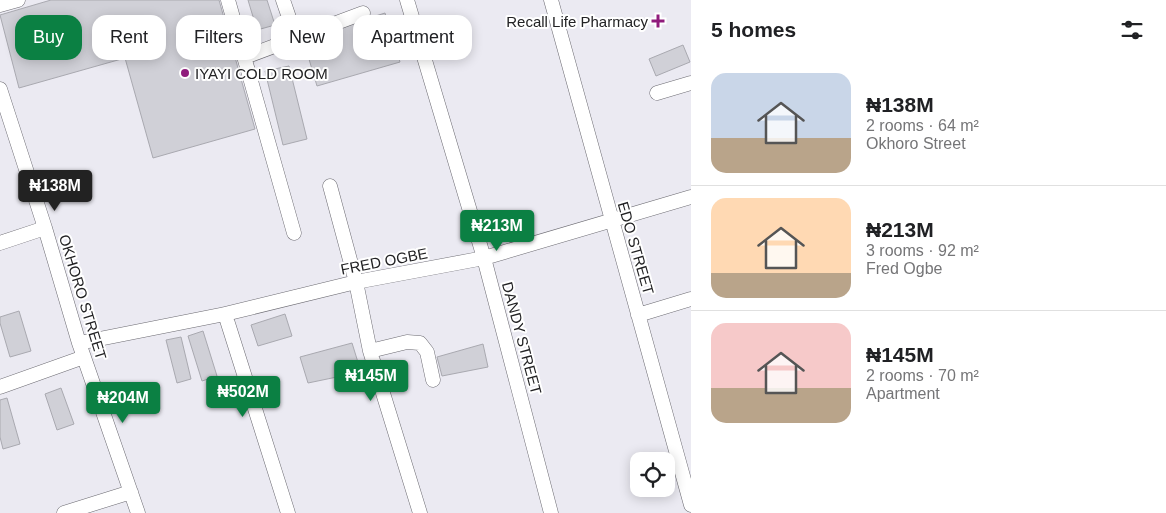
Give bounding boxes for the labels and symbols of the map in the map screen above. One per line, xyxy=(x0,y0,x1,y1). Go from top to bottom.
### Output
place label: Recall Life Pharmacy xyxy=(506,13,648,30)
marker: Recall Life Pharmacy xyxy=(652,15,664,27)
place label: IYAYI COLD ROOM xyxy=(195,65,328,82)
marker: IYAYI COLD ROOM xyxy=(179,67,191,79)
pin: ₦138M xyxy=(20,170,90,212)
street label: EDO STREET xyxy=(615,200,657,296)
pin: ₦213M xyxy=(462,210,532,252)
street label: OKHORO STREET xyxy=(56,232,110,362)
street label: FRED OGBE xyxy=(339,244,429,278)
street label: DANDY STREET xyxy=(499,280,545,396)
pin: ₦145M xyxy=(336,360,406,402)
pin: ₦502M xyxy=(208,376,278,418)
pin: ₦204M xyxy=(88,382,158,424)

